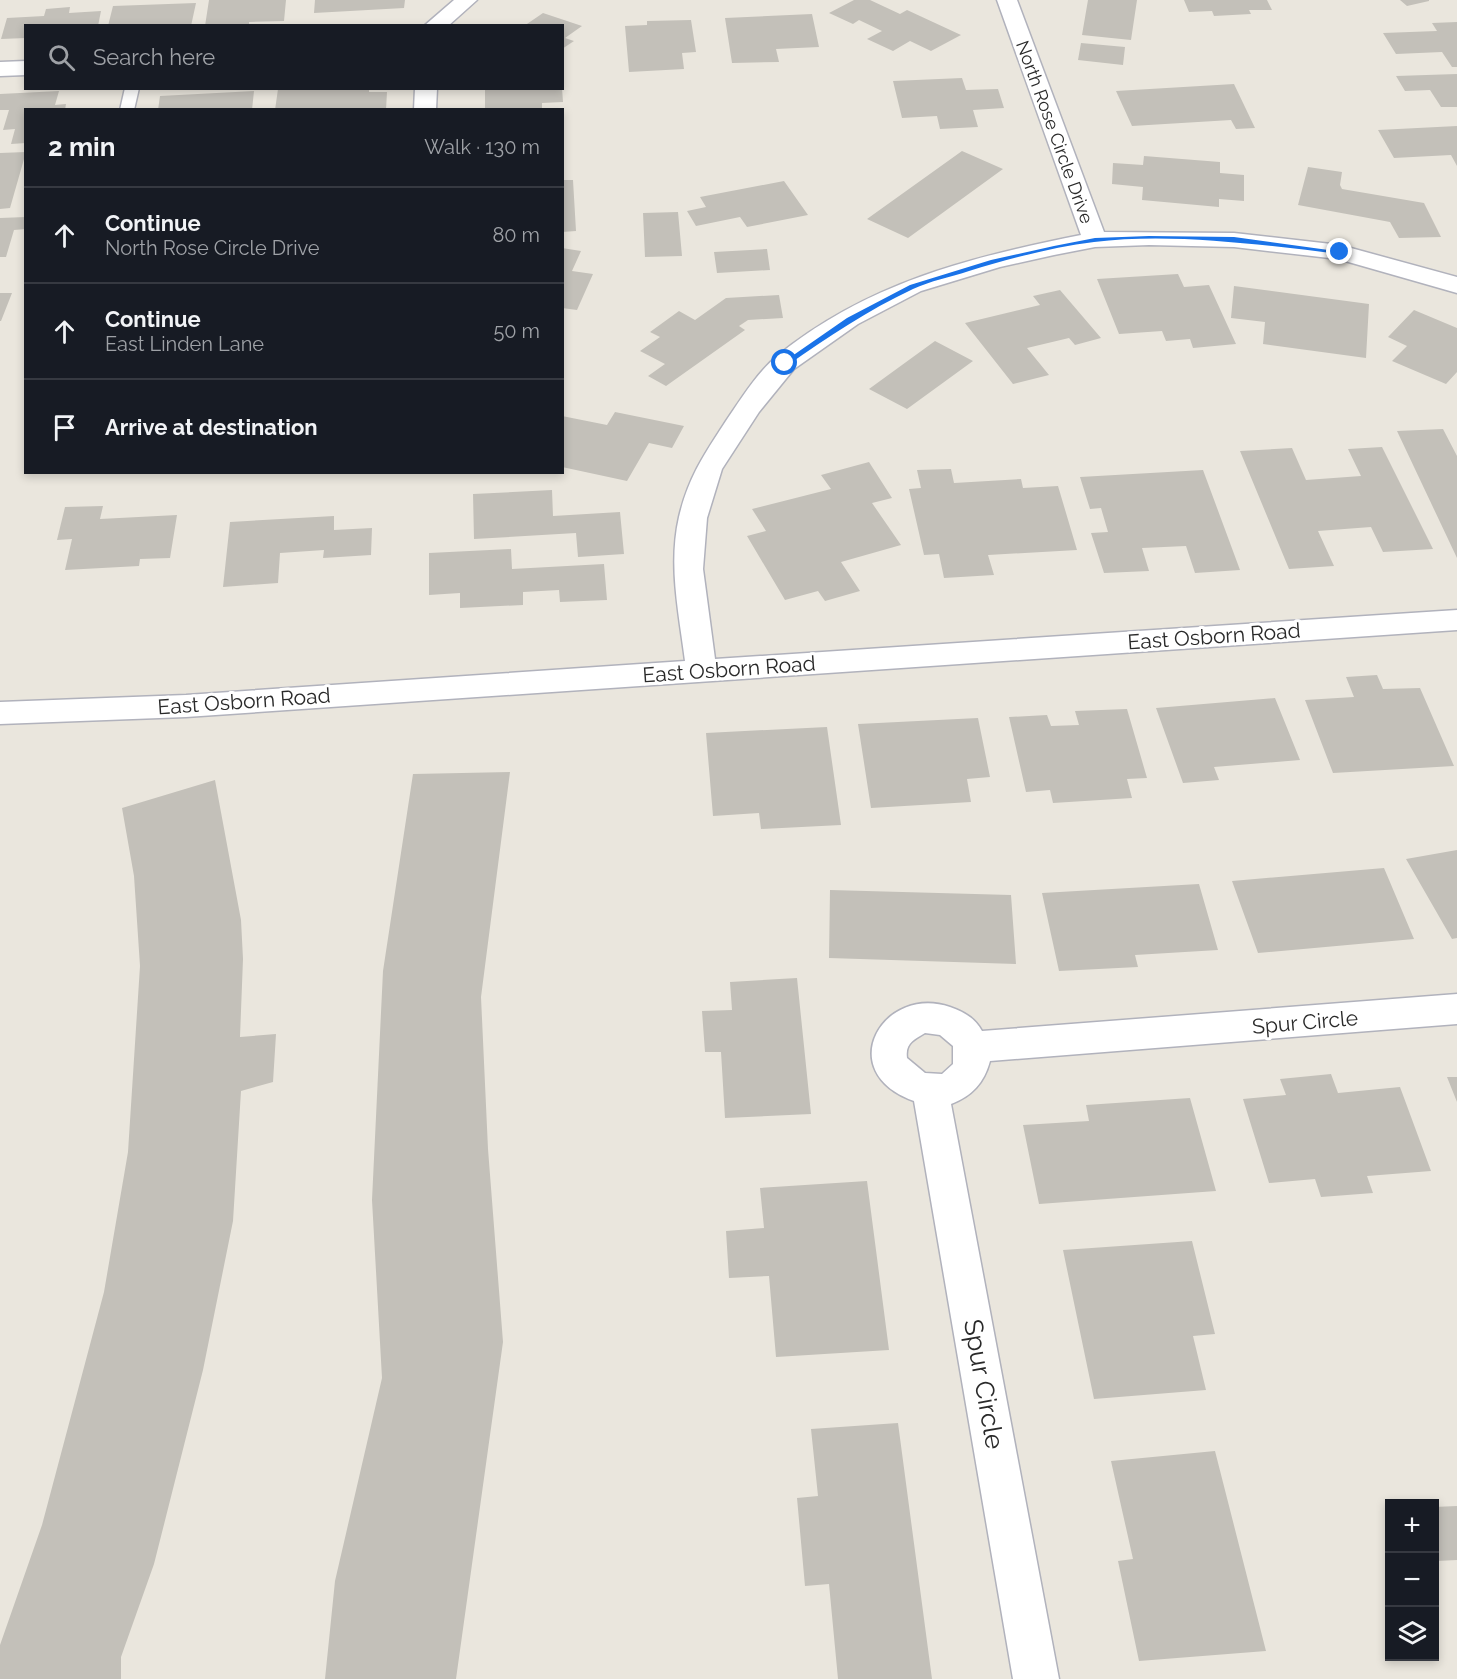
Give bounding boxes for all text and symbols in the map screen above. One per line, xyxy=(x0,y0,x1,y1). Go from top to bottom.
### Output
search box xyxy=(24,24,564,90)
street label: North Rose Circle Drive xyxy=(1012,38,1098,227)
icon: search xyxy=(45,41,78,74)
text: Search here xyxy=(93,44,215,70)
text: 2 min xyxy=(48,132,115,162)
text: Walk · 130 m xyxy=(424,135,540,159)
text: Continue xyxy=(105,210,201,236)
icon: ahead xyxy=(48,219,81,252)
text: 80 m xyxy=(492,223,540,247)
text: North Rose Circle Drive xyxy=(105,236,320,260)
route end xyxy=(1326,238,1352,264)
text: Continue xyxy=(105,306,201,332)
icon: ahead xyxy=(48,315,81,348)
text: 50 m xyxy=(493,319,540,343)
text: East Linden Lane xyxy=(105,332,264,356)
route start xyxy=(771,349,797,375)
icon: arrive xyxy=(48,411,81,444)
text: Arrive at destination xyxy=(105,414,318,440)
street label: East Osborn Road xyxy=(1127,617,1301,655)
street label: East Osborn Road xyxy=(642,650,816,688)
street label: East Osborn Road xyxy=(157,682,331,720)
street label: Spur Circle xyxy=(1251,1005,1359,1039)
street label: Spur Circle xyxy=(958,1317,1010,1451)
map controls xyxy=(1385,1499,1439,1661)
button: + xyxy=(1385,1499,1439,1553)
button: − xyxy=(1385,1553,1439,1607)
button: layers xyxy=(1385,1607,1439,1661)

